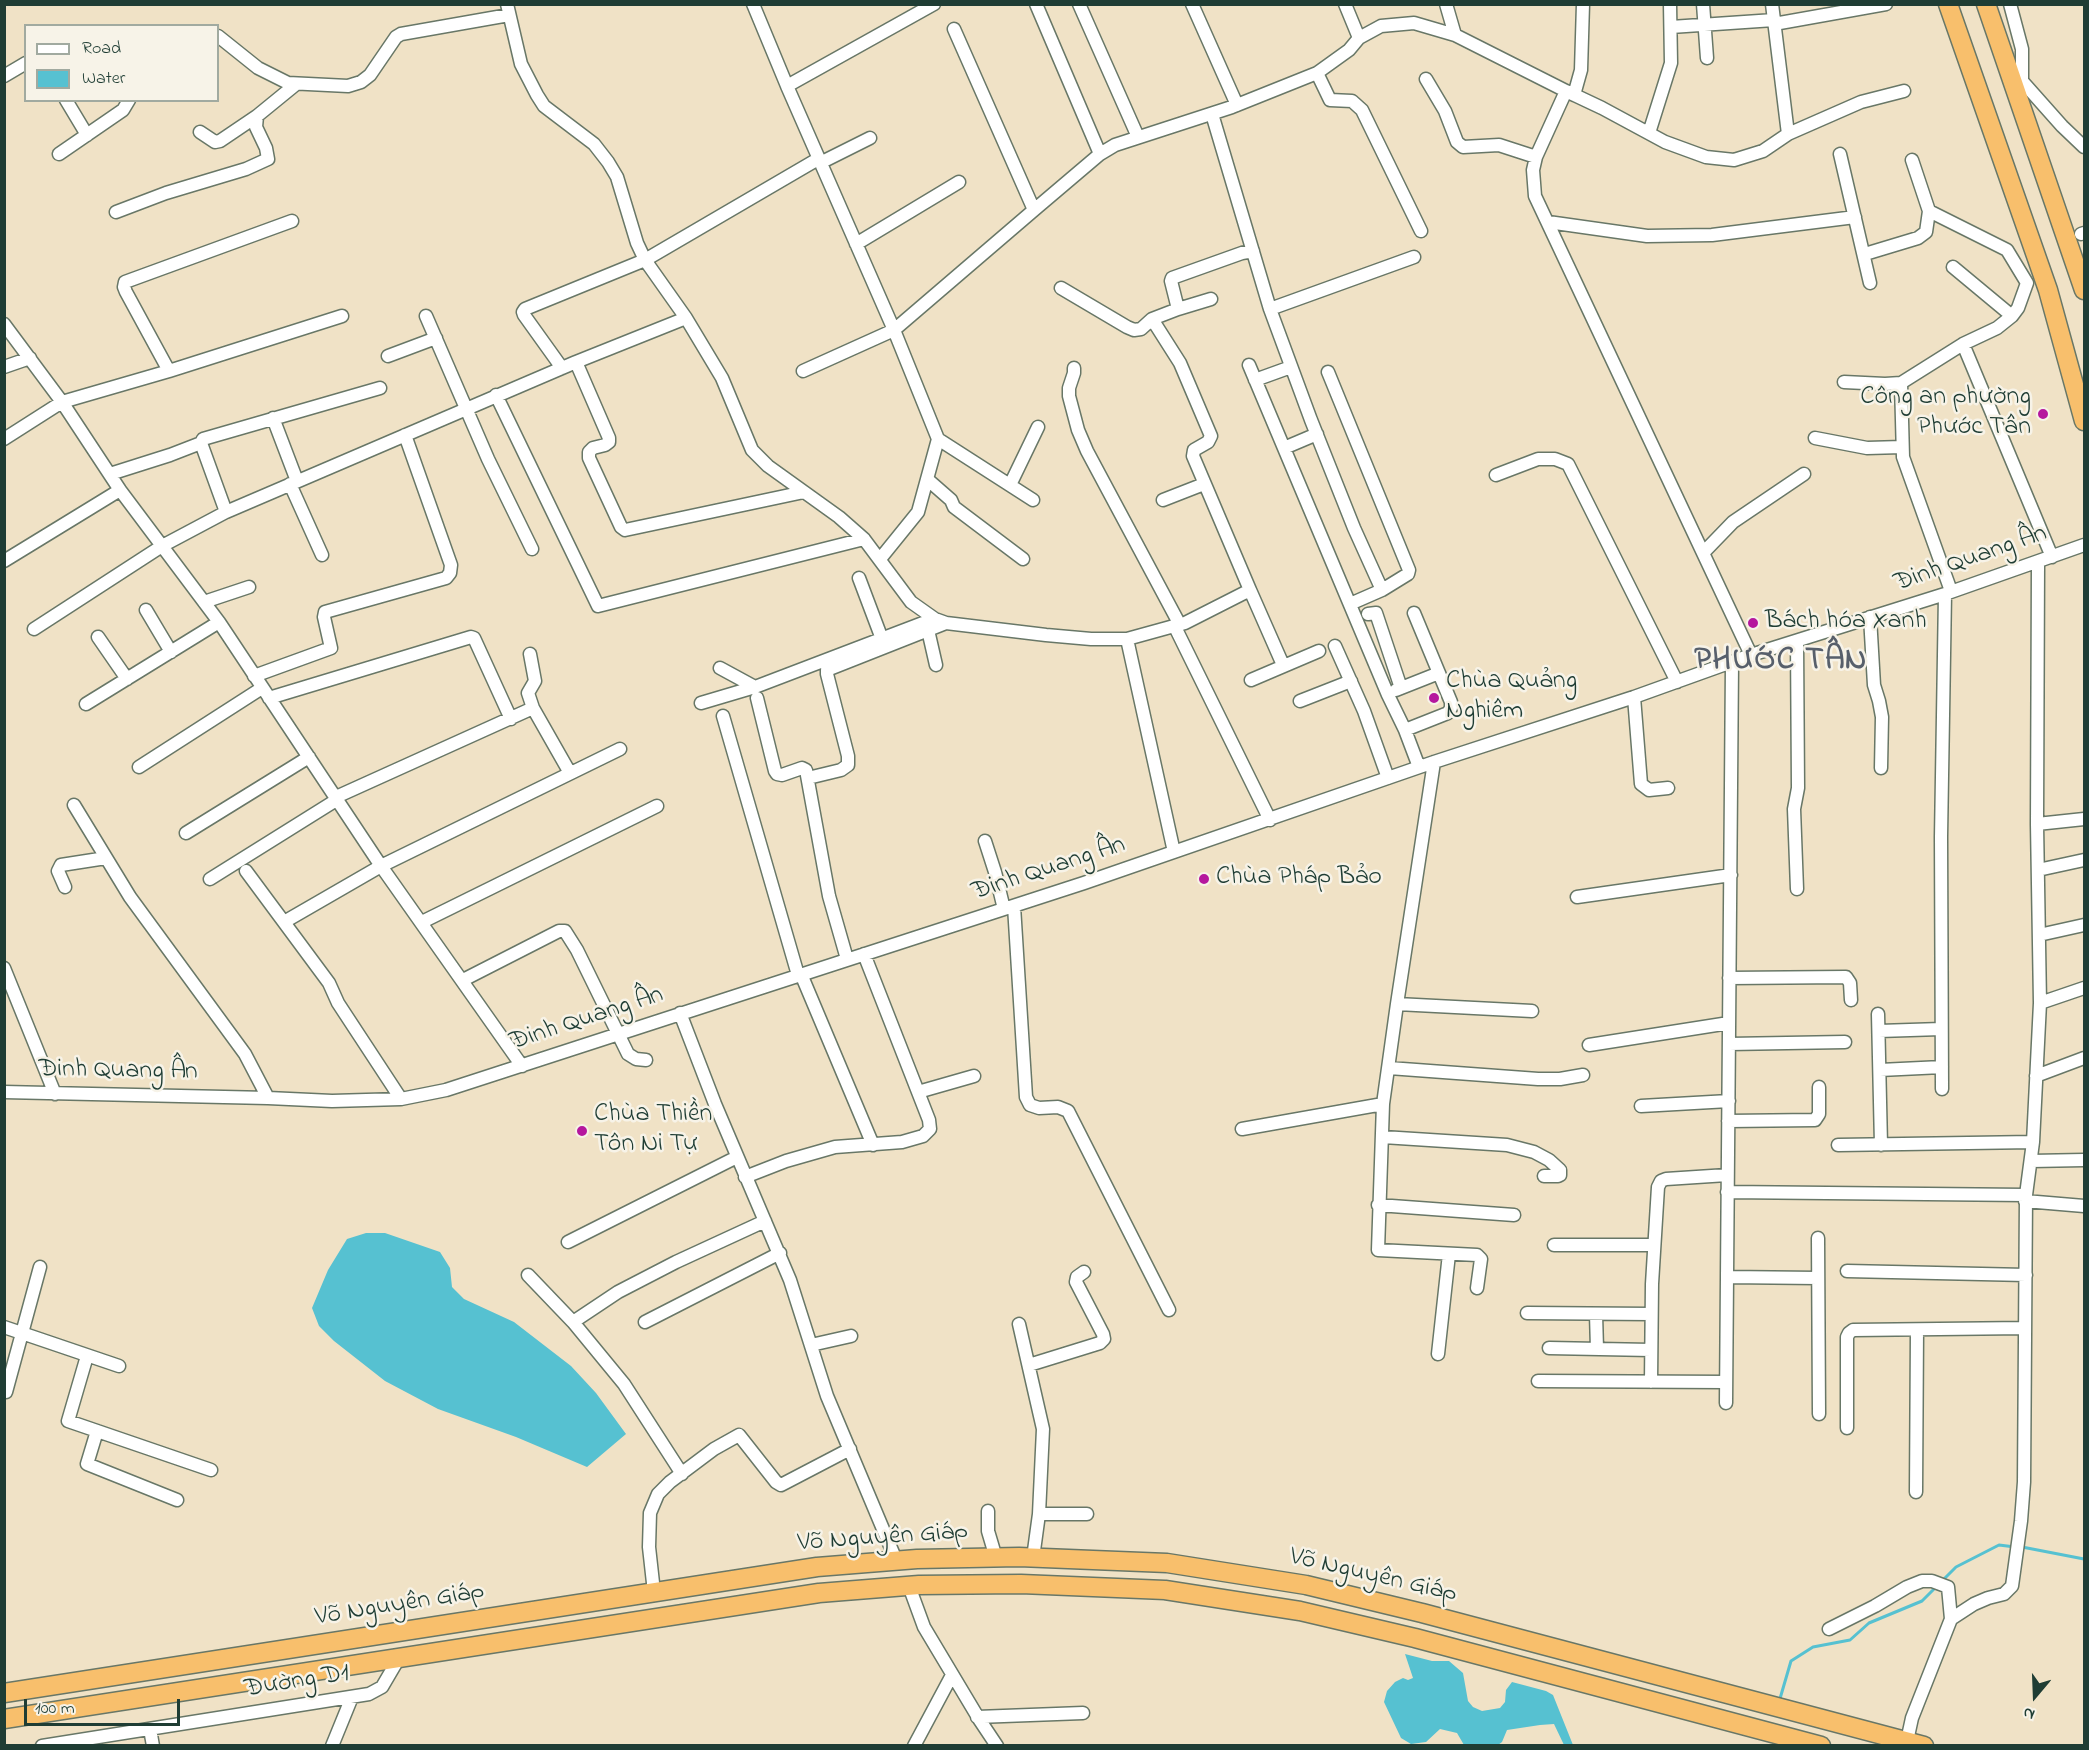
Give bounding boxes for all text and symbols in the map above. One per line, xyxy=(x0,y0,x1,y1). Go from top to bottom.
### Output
legend xyxy=(24,24,219,102)
text: Road xyxy=(82,36,121,62)
text: Water xyxy=(82,66,125,92)
place label: Công an phường Phước Tân xyxy=(1860,383,2031,444)
marker: Công an phường Phước Tân xyxy=(2036,407,2050,421)
street label: Đinh Quang Ân xyxy=(1891,519,2051,601)
place label: Bách hóa Xanh xyxy=(1765,607,1927,639)
marker: Bách hóa Xanh xyxy=(1746,616,1760,630)
district label: PHƯỚC TÂN xyxy=(1694,644,1868,682)
place label: Chùa Quảng Nghiêm xyxy=(1446,667,1577,728)
marker: Chùa Quảng Nghiêm xyxy=(1427,691,1441,705)
street label: Đinh Quang Ân xyxy=(968,831,1130,909)
place label: Chùa Pháp Bảo xyxy=(1216,863,1382,895)
marker: Chùa Pháp Bảo xyxy=(1197,872,1211,886)
street label: Đinh Quang Ân xyxy=(506,981,668,1059)
street label: Đinh Quang Ân xyxy=(38,1055,198,1089)
place label: Chùa Thiền Tôn Ni Tự xyxy=(594,1100,712,1162)
marker: Chùa Thiền Tôn Ni Tự xyxy=(575,1124,589,1138)
street label: Võ Nguyên Giáp xyxy=(797,1517,969,1561)
street label: Võ Nguyên Giáp xyxy=(1286,1543,1460,1611)
street label: Võ Nguyên Giáp xyxy=(313,1577,487,1635)
street label: Đường D1 xyxy=(242,1659,352,1707)
north arrow xyxy=(2005,1666,2065,1726)
scale bar xyxy=(27,1687,183,1725)
text: 100 m xyxy=(35,1696,75,1722)
text: N xyxy=(2020,1700,2038,1726)

